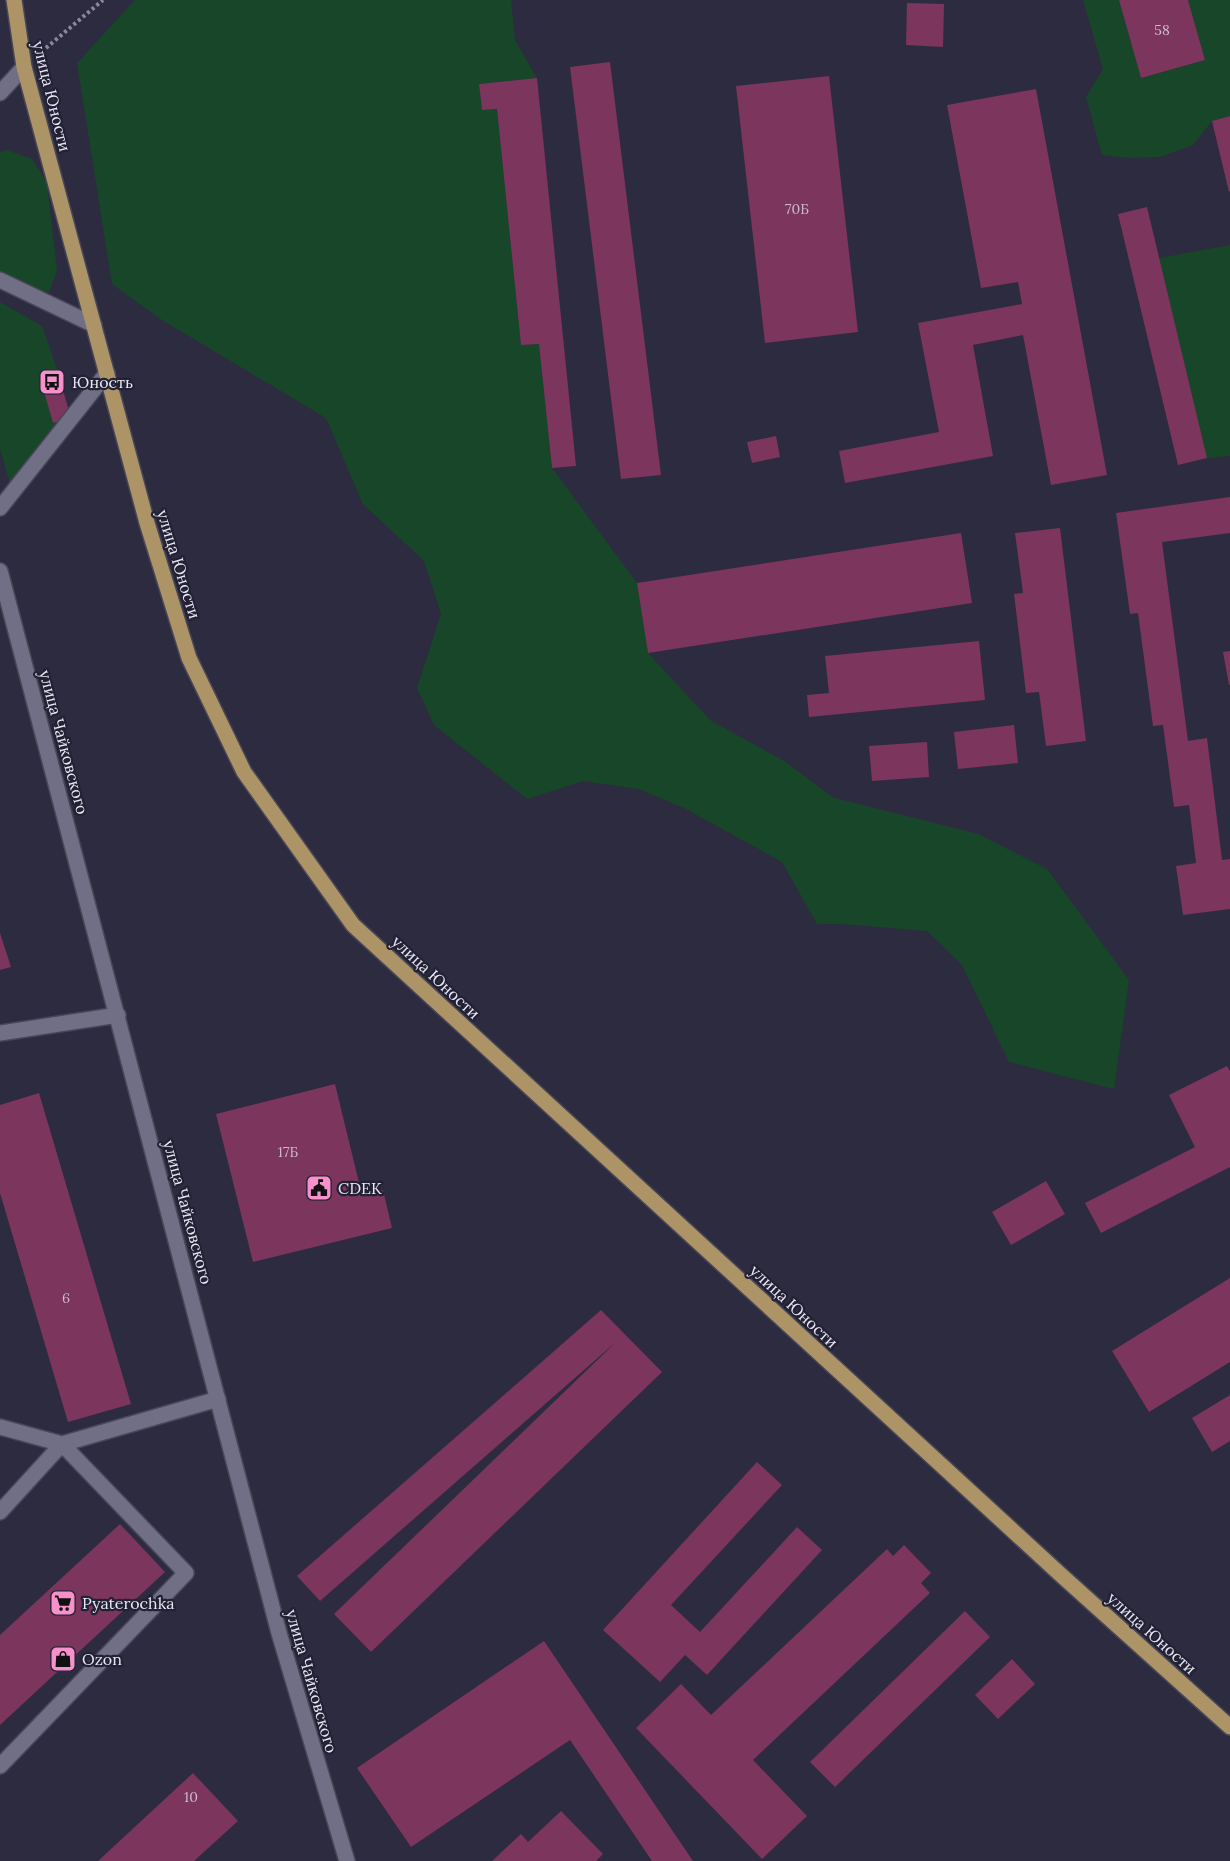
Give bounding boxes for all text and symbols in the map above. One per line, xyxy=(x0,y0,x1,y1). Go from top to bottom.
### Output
house number: 58 xyxy=(1154,21,1170,39)
street label: улица Юности xyxy=(29,39,75,153)
house number: 70Б xyxy=(785,200,809,218)
bus stop icon: Юность xyxy=(37,367,67,397)
place label: Юность xyxy=(72,372,133,392)
street label: улица Юности xyxy=(153,507,205,621)
street label: улица Чайковского xyxy=(35,668,93,816)
street label: улица Юности xyxy=(388,931,484,1023)
street label: улица Чайковского xyxy=(159,1138,217,1286)
house number: 17Б xyxy=(278,1143,298,1161)
public building icon: CDEK xyxy=(304,1173,334,1203)
place label: CDEK xyxy=(338,1178,382,1198)
street label: улица Юности xyxy=(746,1260,842,1352)
house number: 6 xyxy=(62,1289,70,1307)
supermarket icon: Pyaterochka xyxy=(48,1588,78,1618)
street label: улица Юности xyxy=(1103,1588,1201,1678)
place label: Pyaterochka xyxy=(82,1593,175,1613)
street label: улица Чайковского xyxy=(282,1607,342,1755)
shop icon: Ozon xyxy=(48,1644,78,1674)
place label: Ozon xyxy=(82,1649,122,1669)
house number: 10 xyxy=(184,1788,198,1806)

